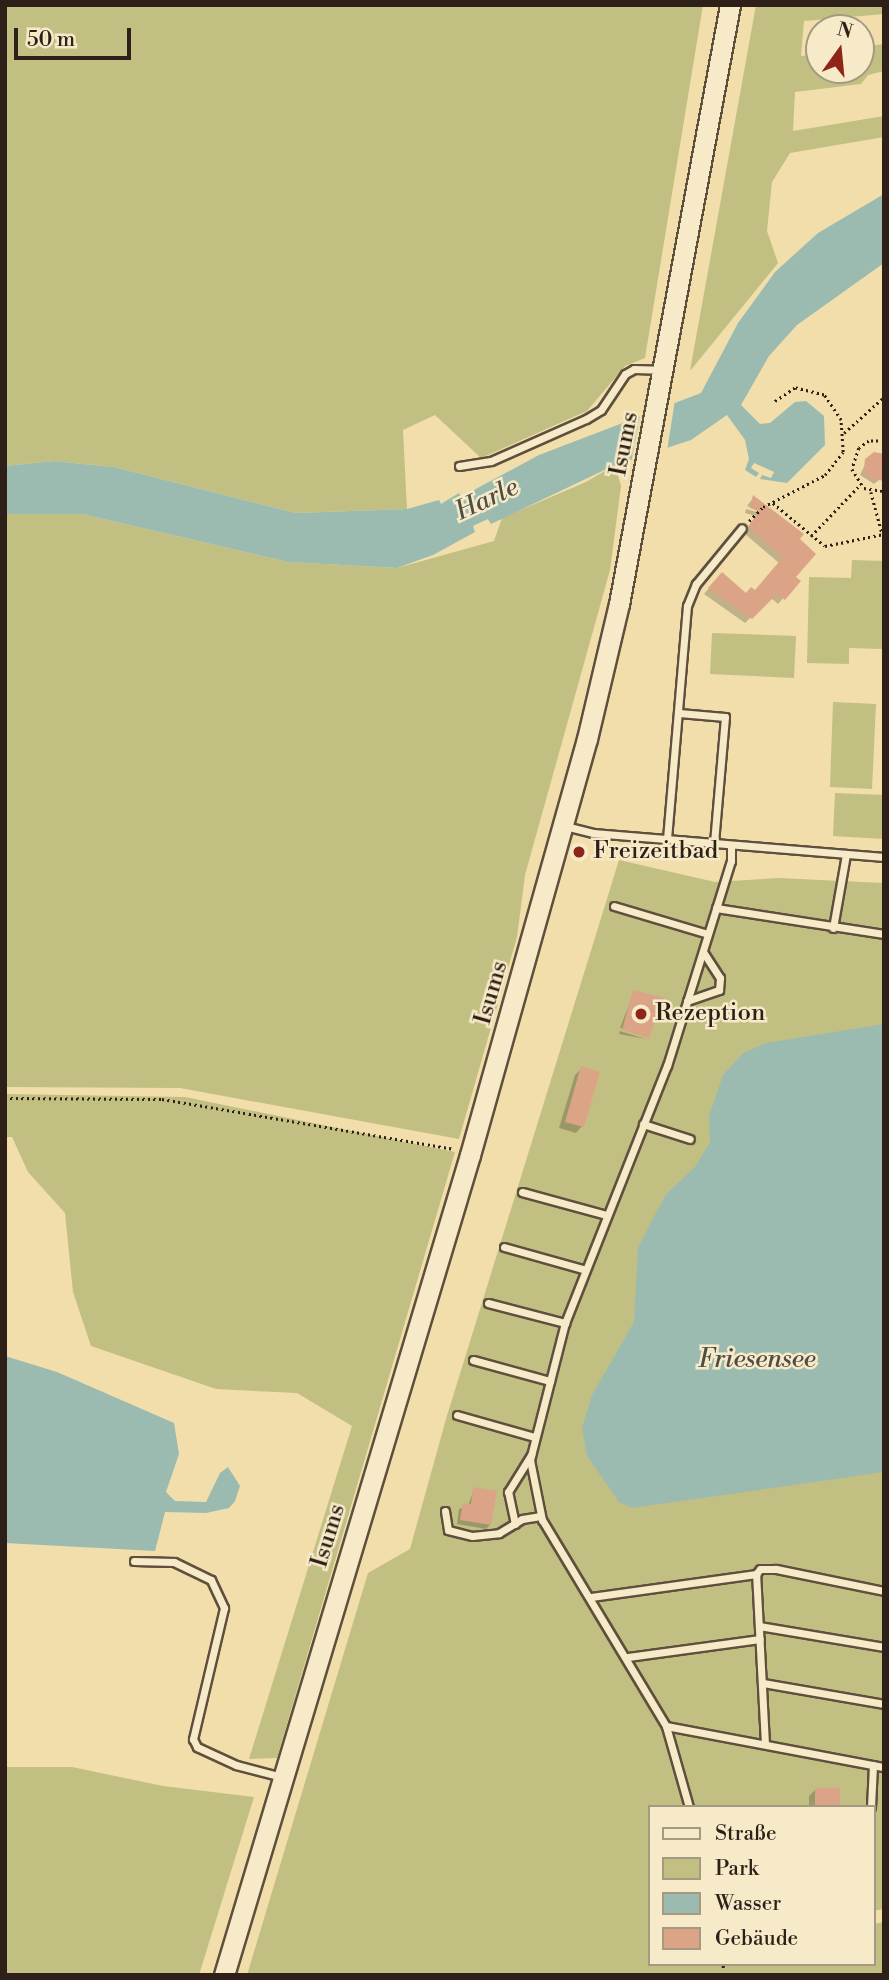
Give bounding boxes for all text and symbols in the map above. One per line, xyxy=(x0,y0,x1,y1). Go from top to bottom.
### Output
scale bar xyxy=(18,14,135,58)
north arrow xyxy=(805,14,875,84)
text: N xyxy=(835,17,855,44)
text: 50 m xyxy=(27,27,75,53)
street label: Isums xyxy=(605,409,645,479)
water label: Harle xyxy=(451,472,523,528)
place label: Freizeitbad xyxy=(593,838,718,866)
marker: Freizeitbad xyxy=(571,844,587,860)
street label: Isums xyxy=(469,958,515,1028)
place label: Rezeption xyxy=(655,1000,765,1028)
marker: Rezeption xyxy=(633,1006,649,1022)
water label: Friesensee xyxy=(698,1344,816,1376)
street label: Isums xyxy=(306,1501,352,1571)
legend xyxy=(648,1805,875,1966)
text: Straße xyxy=(715,1821,777,1847)
text: Park xyxy=(715,1856,759,1882)
text: Wasser xyxy=(715,1891,781,1917)
text: Gebäude xyxy=(715,1926,798,1952)

